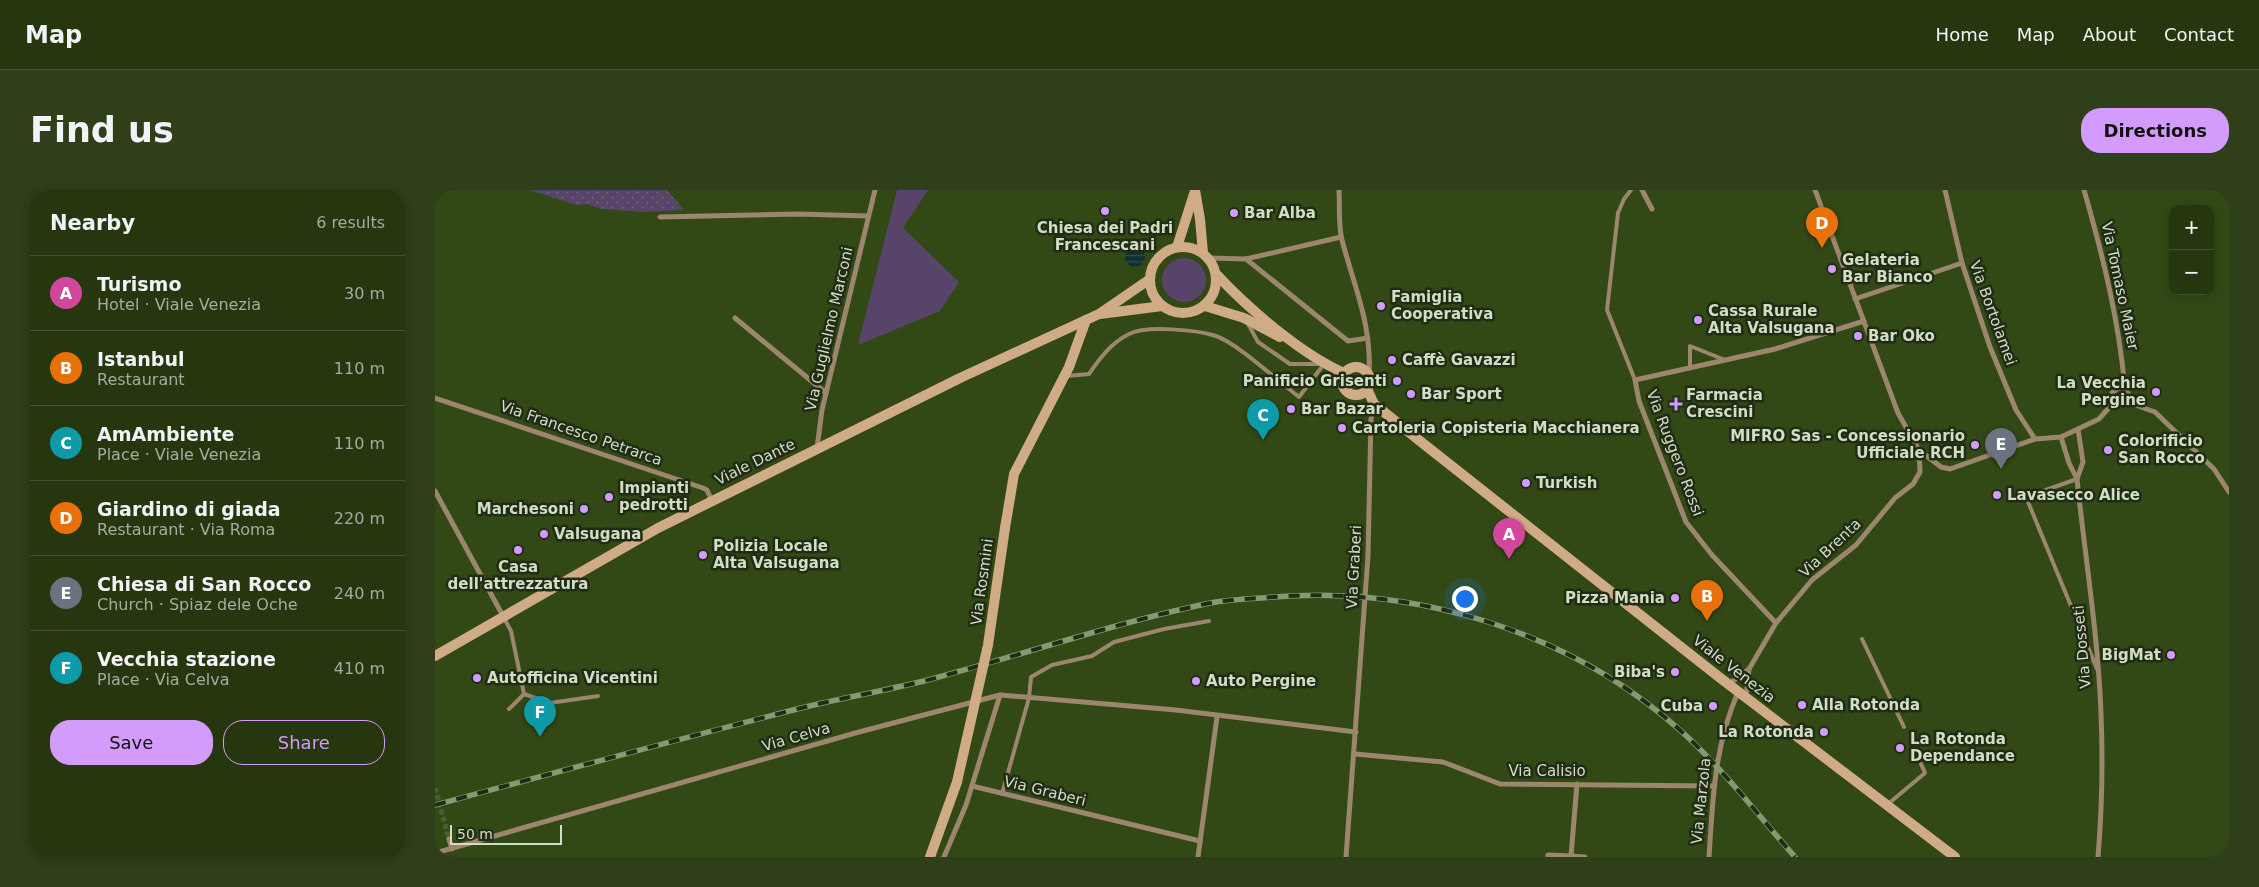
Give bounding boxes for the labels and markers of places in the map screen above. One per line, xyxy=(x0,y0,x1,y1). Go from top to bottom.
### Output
place label: Bar Alba xyxy=(1244,204,1316,222)
marker: Chiesa dei Padri Francescani xyxy=(1099,205,1111,217)
marker: Bar Alba xyxy=(1228,207,1240,219)
pin: D xyxy=(1806,207,1838,248)
place label: Chiesa dei Padri Francescani xyxy=(1037,219,1173,254)
place label: Gelateria Bar Bianco xyxy=(1842,251,1933,286)
marker: Gelateria Bar Bianco xyxy=(1826,263,1838,275)
place label: Famiglia Cooperativa xyxy=(1391,288,1493,323)
marker: Famiglia Cooperativa xyxy=(1375,300,1387,312)
place label: Cassa Rurale Alta Valsugana xyxy=(1708,302,1835,337)
marker: Cassa Rurale Alta Valsugana xyxy=(1692,314,1704,326)
place label: Bar Oko xyxy=(1868,327,1935,345)
marker: Bar Oko xyxy=(1852,330,1864,342)
place label: Caffè Gavazzi xyxy=(1402,351,1516,369)
marker: Caffè Gavazzi xyxy=(1386,354,1398,366)
place label: Panificio Grisenti xyxy=(1243,372,1387,390)
place label: La Vecchia Pergine xyxy=(2056,374,2146,409)
marker: Panificio Grisenti xyxy=(1391,375,1403,387)
place label: Bar Sport xyxy=(1421,385,1502,403)
place label: Farmacia Crescini xyxy=(1686,386,1763,421)
marker: La Vecchia Pergine xyxy=(2150,386,2162,398)
marker: Bar Sport xyxy=(1405,388,1417,400)
marker: Farmacia Crescini xyxy=(1670,398,1682,410)
pin: C xyxy=(1247,399,1279,440)
place label: Bar Bazar xyxy=(1301,400,1384,418)
marker: Bar Bazar xyxy=(1285,403,1297,415)
place label: Cartoleria Copisteria Macchianera xyxy=(1352,419,1640,437)
marker: Cartoleria Copisteria Macchianera xyxy=(1336,422,1348,434)
place label: MIFRO Sas - Concessionario Ufficiale RCH xyxy=(1730,427,1965,462)
pin: E xyxy=(1985,428,2017,469)
place label: Colorificio San Rocco xyxy=(2118,432,2205,467)
marker: MIFRO Sas - Concessionario Ufficiale RCH xyxy=(1969,439,1981,451)
marker: Colorificio San Rocco xyxy=(2102,444,2114,456)
place label: Turkish xyxy=(1536,474,1597,492)
marker: Turkish xyxy=(1520,477,1532,489)
place label: Impianti pedrotti xyxy=(619,479,689,514)
place label: Lavasecco Alice xyxy=(2007,486,2140,504)
marker: Lavasecco Alice xyxy=(1991,489,2003,501)
marker: Impianti pedrotti xyxy=(603,491,615,503)
place label: Marchesoni xyxy=(477,500,574,518)
marker: Marchesoni xyxy=(578,503,590,515)
pin: A xyxy=(1493,518,1525,559)
place label: Valsugana xyxy=(554,525,641,543)
marker: Valsugana xyxy=(538,528,550,540)
place label: Polizia Locale Alta Valsugana xyxy=(713,537,840,572)
marker: Casa dell'attrezzatura xyxy=(512,544,524,556)
marker: Polizia Locale Alta Valsugana xyxy=(697,549,709,561)
place label: Casa dell'attrezzatura xyxy=(448,558,588,593)
pin: B xyxy=(1691,580,1723,621)
place label: Pizza Mania xyxy=(1565,589,1665,607)
marker: Pizza Mania xyxy=(1669,592,1681,604)
place label: BigMat xyxy=(2101,646,2161,664)
marker: BigMat xyxy=(2165,649,2177,661)
place label: Biba's xyxy=(1614,663,1665,681)
marker: Biba's xyxy=(1669,666,1681,678)
place label: Autofficina Vicentini xyxy=(487,669,658,687)
marker: Autofficina Vicentini xyxy=(471,672,483,684)
place label: Auto Pergine xyxy=(1206,672,1316,690)
marker: Auto Pergine xyxy=(1190,675,1202,687)
pin: F xyxy=(524,696,556,737)
place label: Alla Rotonda xyxy=(1812,696,1920,714)
place label: Cuba xyxy=(1660,697,1703,715)
marker: Alla Rotonda xyxy=(1796,699,1808,711)
marker: Cuba xyxy=(1707,700,1719,712)
place label: La Rotonda xyxy=(1718,723,1814,741)
marker: La Rotonda xyxy=(1818,726,1830,738)
place label: La Rotonda Dependance xyxy=(1910,730,2015,765)
marker: La Rotonda Dependance xyxy=(1894,742,1906,754)

